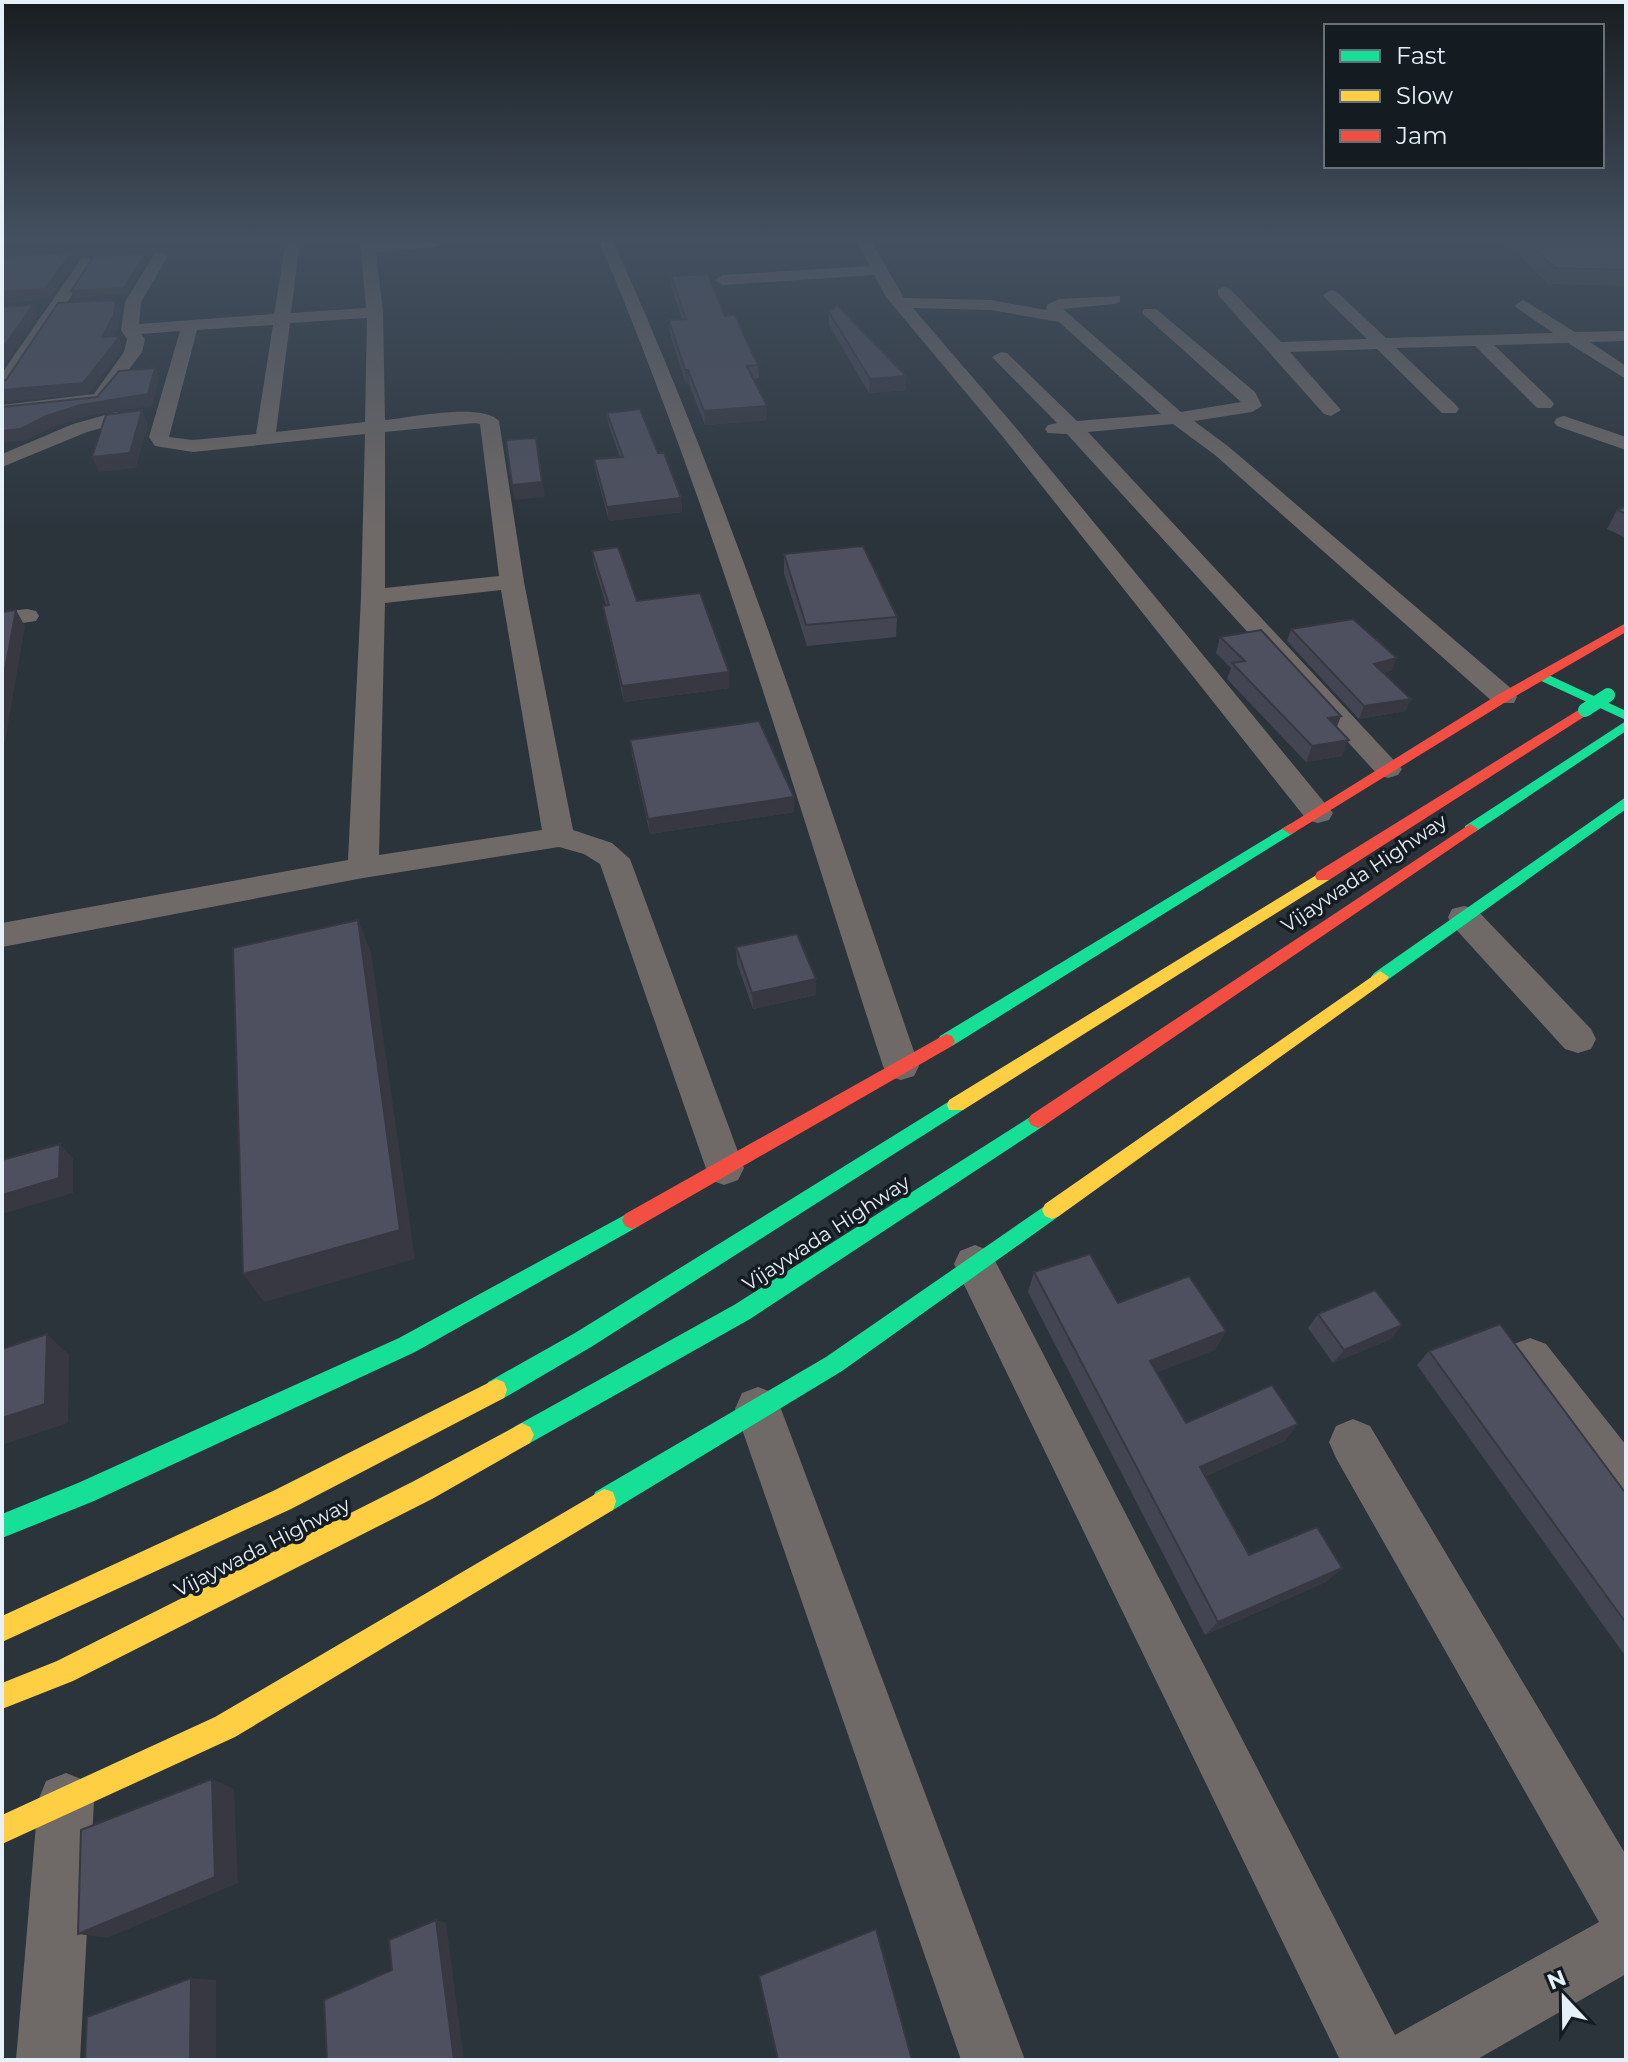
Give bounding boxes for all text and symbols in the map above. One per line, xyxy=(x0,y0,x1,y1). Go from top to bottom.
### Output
legend xyxy=(1324,24,1604,168)
text: Fast xyxy=(1396,41,1447,70)
text: Slow xyxy=(1396,81,1453,110)
text: Jam xyxy=(1395,121,1448,150)
street label: Vijaywada Highway xyxy=(1277,809,1451,937)
street label: Vijaywada Highway xyxy=(738,1170,914,1296)
street label: Vijaywada Highway xyxy=(170,1492,354,1602)
north arrow xyxy=(1524,1958,1604,2038)
text: N xyxy=(1543,1964,1570,1996)

